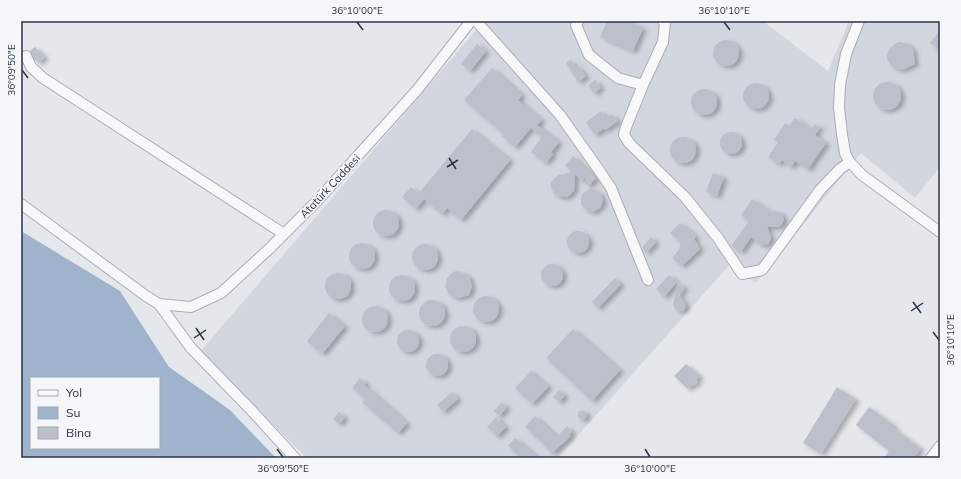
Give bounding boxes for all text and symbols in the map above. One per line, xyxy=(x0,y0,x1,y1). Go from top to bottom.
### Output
text: 36°10'00"E xyxy=(331,4,383,17)
text: 36°10'10"E xyxy=(698,4,750,17)
text: 36°09'50"E xyxy=(5,44,18,96)
street label: Atatürk Caddesi xyxy=(297,151,363,221)
text: 36°10'10"E xyxy=(944,314,957,366)
legend xyxy=(30,377,160,449)
text: Yol xyxy=(65,385,82,400)
text: Su xyxy=(66,405,80,420)
text: Bina xyxy=(66,425,91,440)
text: 36°09'50"E xyxy=(257,462,309,475)
text: 36°10'00"E xyxy=(624,462,676,475)

